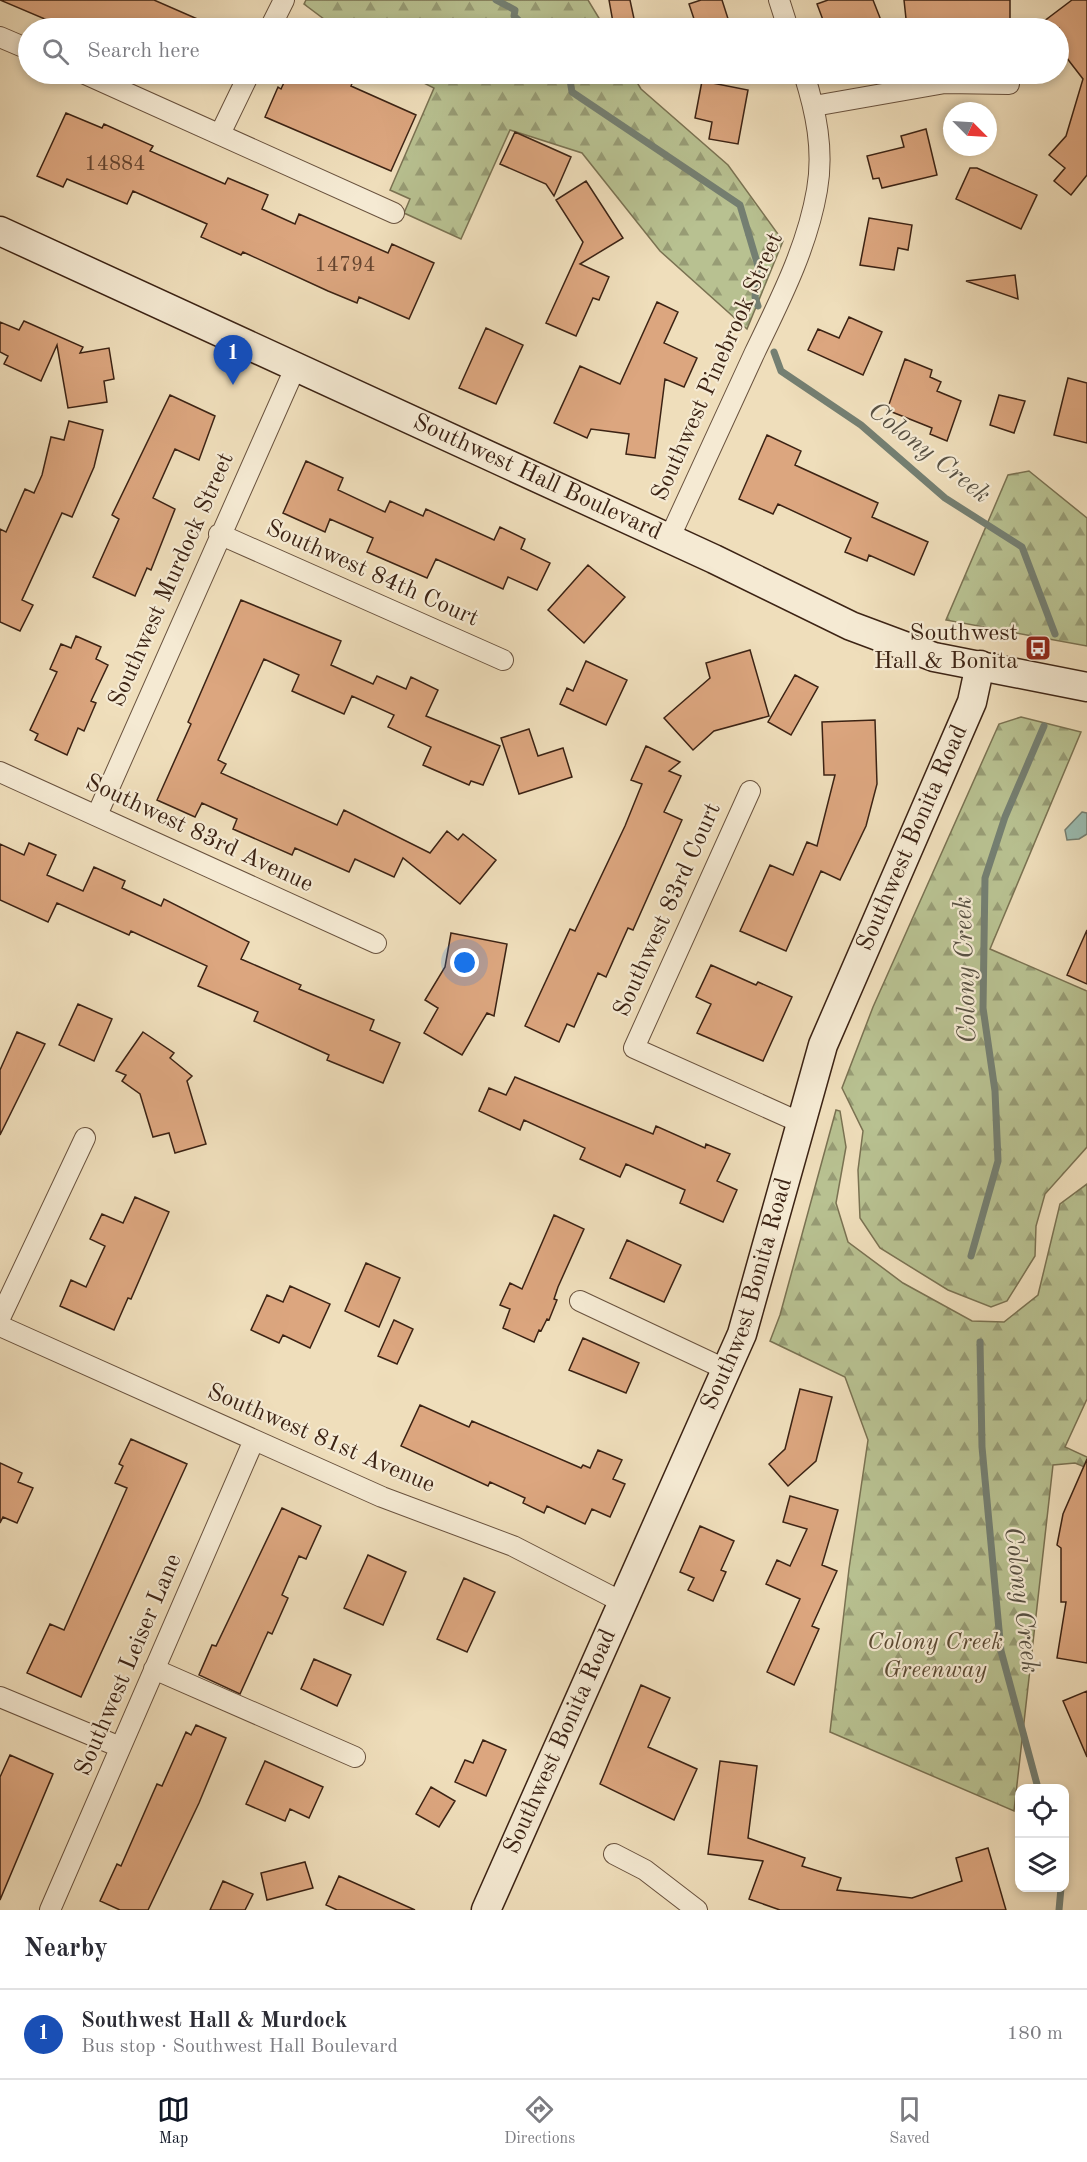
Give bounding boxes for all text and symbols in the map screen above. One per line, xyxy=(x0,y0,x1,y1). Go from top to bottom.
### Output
search box xyxy=(18,18,1069,84)
icon: search xyxy=(39,35,72,68)
text: Search here xyxy=(87,40,200,62)
north arrow xyxy=(943,102,997,156)
house number: 14884 xyxy=(85,154,145,175)
street label: Southwest Pinebrook Street xyxy=(648,229,788,505)
house number: 14794 xyxy=(315,255,375,276)
pin: 1 xyxy=(214,336,252,385)
water label: Colony Creek xyxy=(863,397,995,509)
street label: Southwest Hall Boulevard xyxy=(409,410,665,545)
street label: Southwest Murdock Street xyxy=(105,449,239,711)
street label: Southwest 84th Court xyxy=(262,516,482,632)
place label: Southwest Hall & Bonita xyxy=(874,622,1018,674)
bus stop icon: Southwest Hall & Bonita xyxy=(1023,633,1053,663)
street label: Southwest Bonita Road xyxy=(853,722,972,955)
street label: Southwest 83rd Avenue xyxy=(81,771,317,897)
street label: Southwest 83rd Court xyxy=(610,800,726,1020)
water label: Colony Creek xyxy=(950,896,982,1044)
your location xyxy=(450,948,479,977)
street label: Southwest Bonita Road xyxy=(698,1175,797,1414)
street label: Southwest 81st Avenue xyxy=(204,1380,438,1498)
water label: Colony Creek xyxy=(999,1525,1043,1675)
street label: Southwest Leiser Lane xyxy=(71,1550,187,1780)
street label: Southwest Bonita Road xyxy=(500,1626,621,1858)
park label: Colony Creek Greenway xyxy=(867,1631,1003,1683)
map controls xyxy=(1015,1784,1069,1892)
button: locate xyxy=(1015,1784,1069,1838)
button: layers xyxy=(1015,1838,1069,1892)
text: Nearby xyxy=(24,1936,108,1962)
text: Southwest Hall & Murdock xyxy=(81,2010,347,2032)
text: 1 xyxy=(38,2024,49,2044)
text: 180 m xyxy=(1007,2024,1063,2044)
text: Bus stop · Southwest Hall Boulevard xyxy=(81,2037,398,2057)
tab: Map xyxy=(157,2093,190,2149)
tab: Directions xyxy=(504,2093,575,2149)
tab: Saved xyxy=(889,2093,930,2149)

